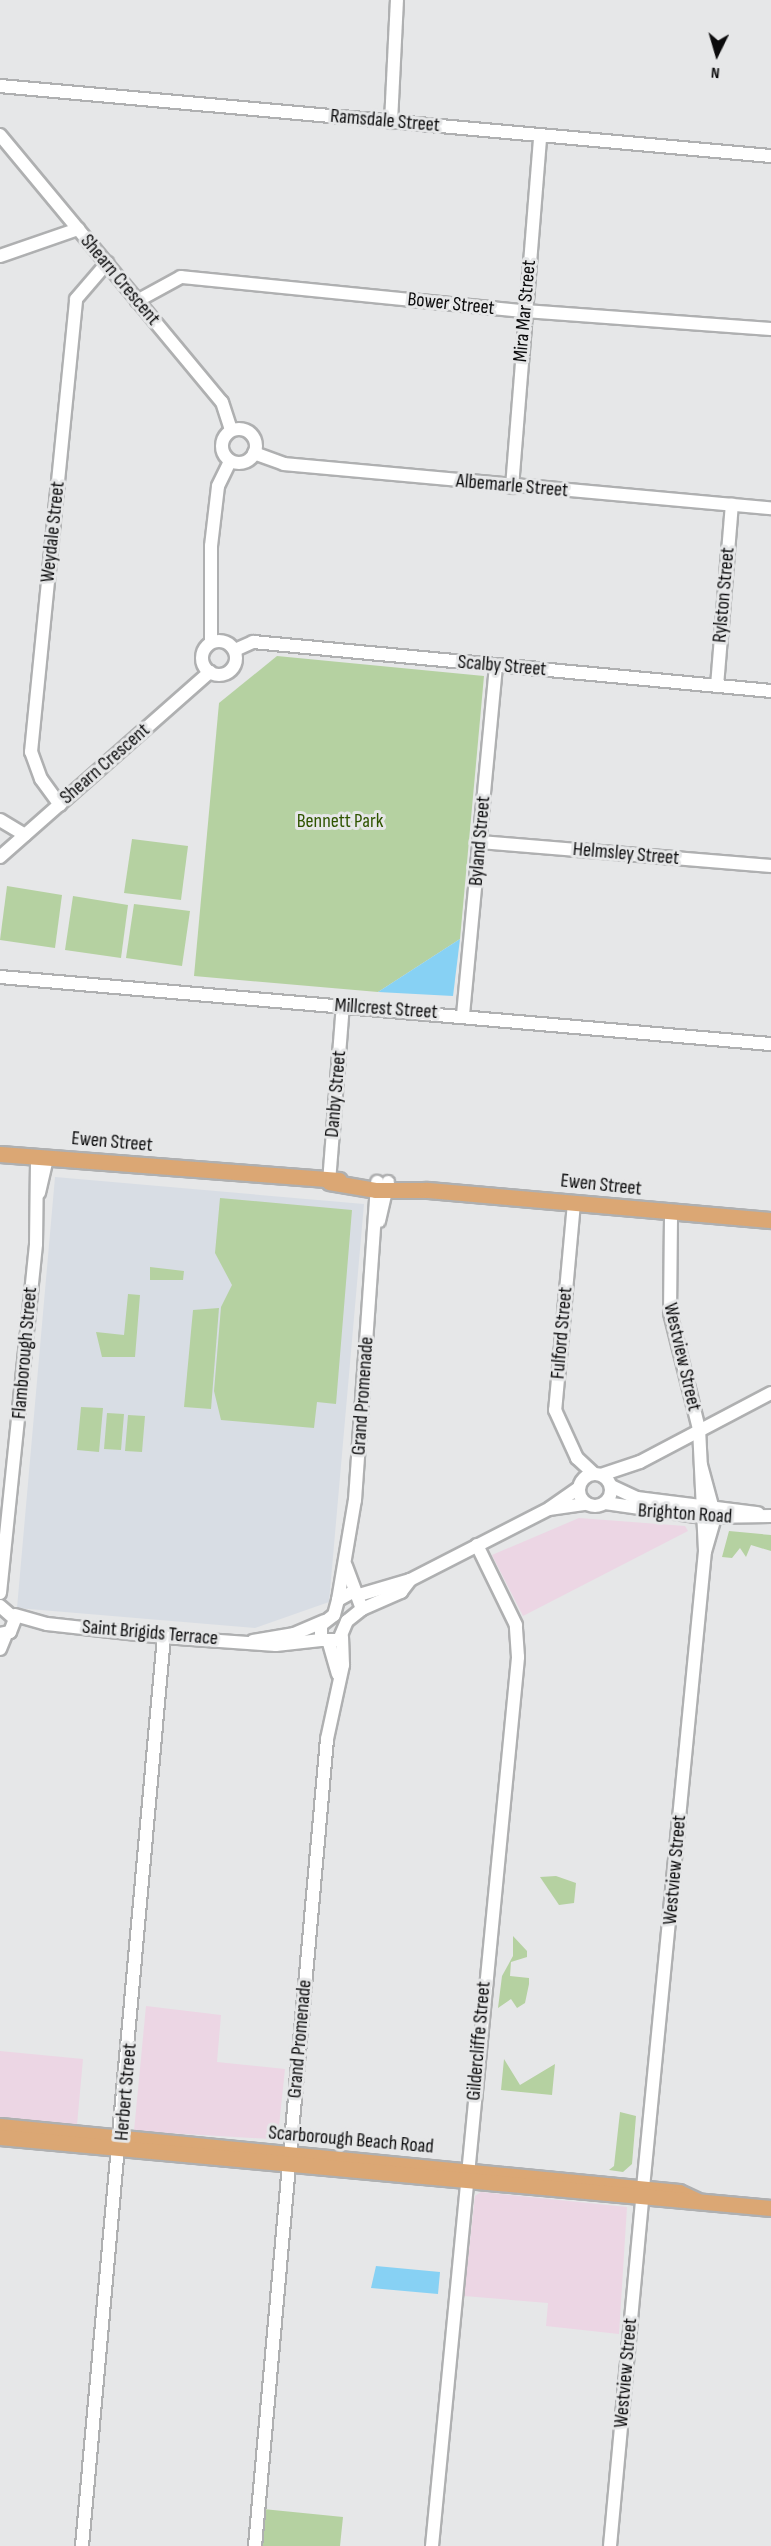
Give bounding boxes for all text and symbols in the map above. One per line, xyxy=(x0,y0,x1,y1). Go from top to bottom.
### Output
north arrow xyxy=(687,24,747,84)
text: N xyxy=(710,63,720,82)
street label: Ramsdale Street xyxy=(329,104,441,138)
street label: Shearn Crescent xyxy=(75,230,165,330)
street label: Mira Mar Street xyxy=(509,259,541,363)
street label: Bower Street xyxy=(406,287,496,321)
street label: Albemarle Street xyxy=(455,469,569,503)
street label: Weydale Street xyxy=(36,480,70,584)
street label: Rylston Street xyxy=(708,546,740,644)
street label: Scalby Street xyxy=(457,650,547,682)
street label: Shearn Crescent xyxy=(55,718,155,810)
street label: Byland Street xyxy=(464,795,496,887)
park label: Bennett Park xyxy=(297,809,383,833)
street label: Helmsley Street xyxy=(572,837,680,871)
street label: Millcrest Street xyxy=(334,993,438,1025)
street label: Danby Street xyxy=(320,1050,352,1138)
street label: Ewen Street xyxy=(70,1127,154,1157)
street label: Ewen Street xyxy=(559,1169,643,1201)
street label: Flamborough Street xyxy=(7,1286,43,1420)
street label: Fulford Street xyxy=(546,1286,578,1380)
street label: Westview Street xyxy=(658,1301,706,1413)
street label: Grand Promenade xyxy=(347,1336,379,1456)
street label: Brighton Road xyxy=(637,1499,733,1529)
street label: Saint Brigids Terrace xyxy=(81,1615,219,1651)
street label: Westview Street xyxy=(658,1814,692,1926)
street label: Grand Promenade xyxy=(283,1979,317,2099)
street label: Gildercliffe Street xyxy=(462,1980,496,2102)
street label: Herbert Street xyxy=(110,2042,142,2142)
street label: Scarborough Beach Road xyxy=(267,2121,435,2159)
street label: Westview Street xyxy=(609,2317,643,2429)

